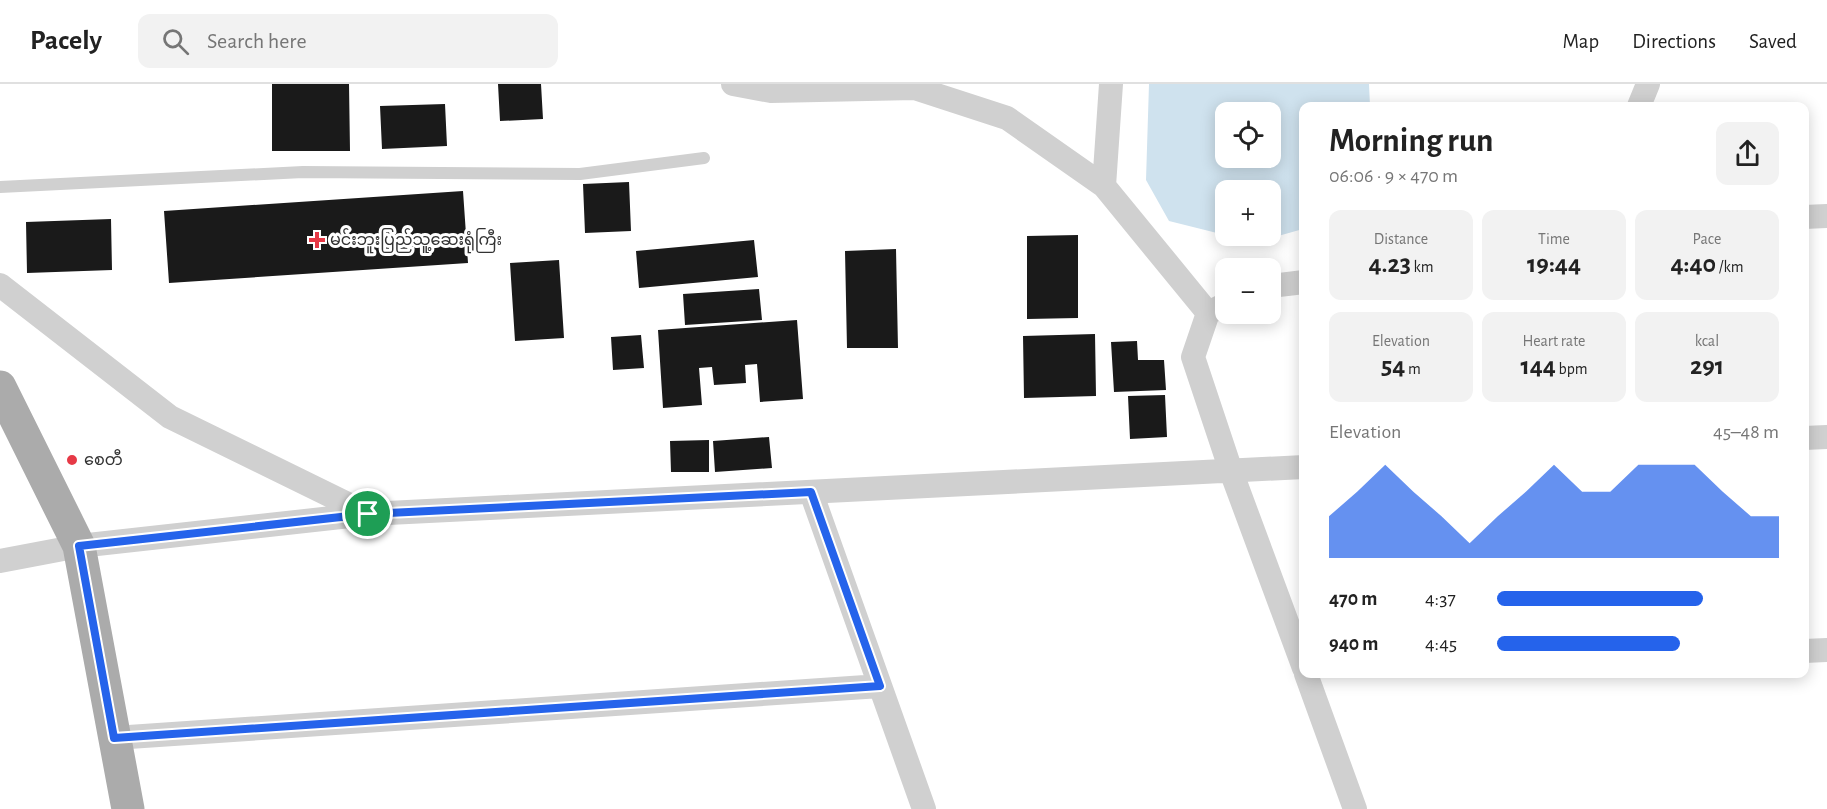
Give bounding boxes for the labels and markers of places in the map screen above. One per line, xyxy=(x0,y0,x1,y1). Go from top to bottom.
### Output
place label: မင်းဘူးပြည်သူ့ဆေးရုံကြီး xyxy=(330,228,502,254)
marker: မင်းဘူးပြည်သူ့ဆေးရုံကြီး xyxy=(308,231,326,249)
place label: စေတီ xyxy=(84,449,123,468)
marker: စေတီ xyxy=(65,453,79,467)
pin xyxy=(342,488,393,539)

